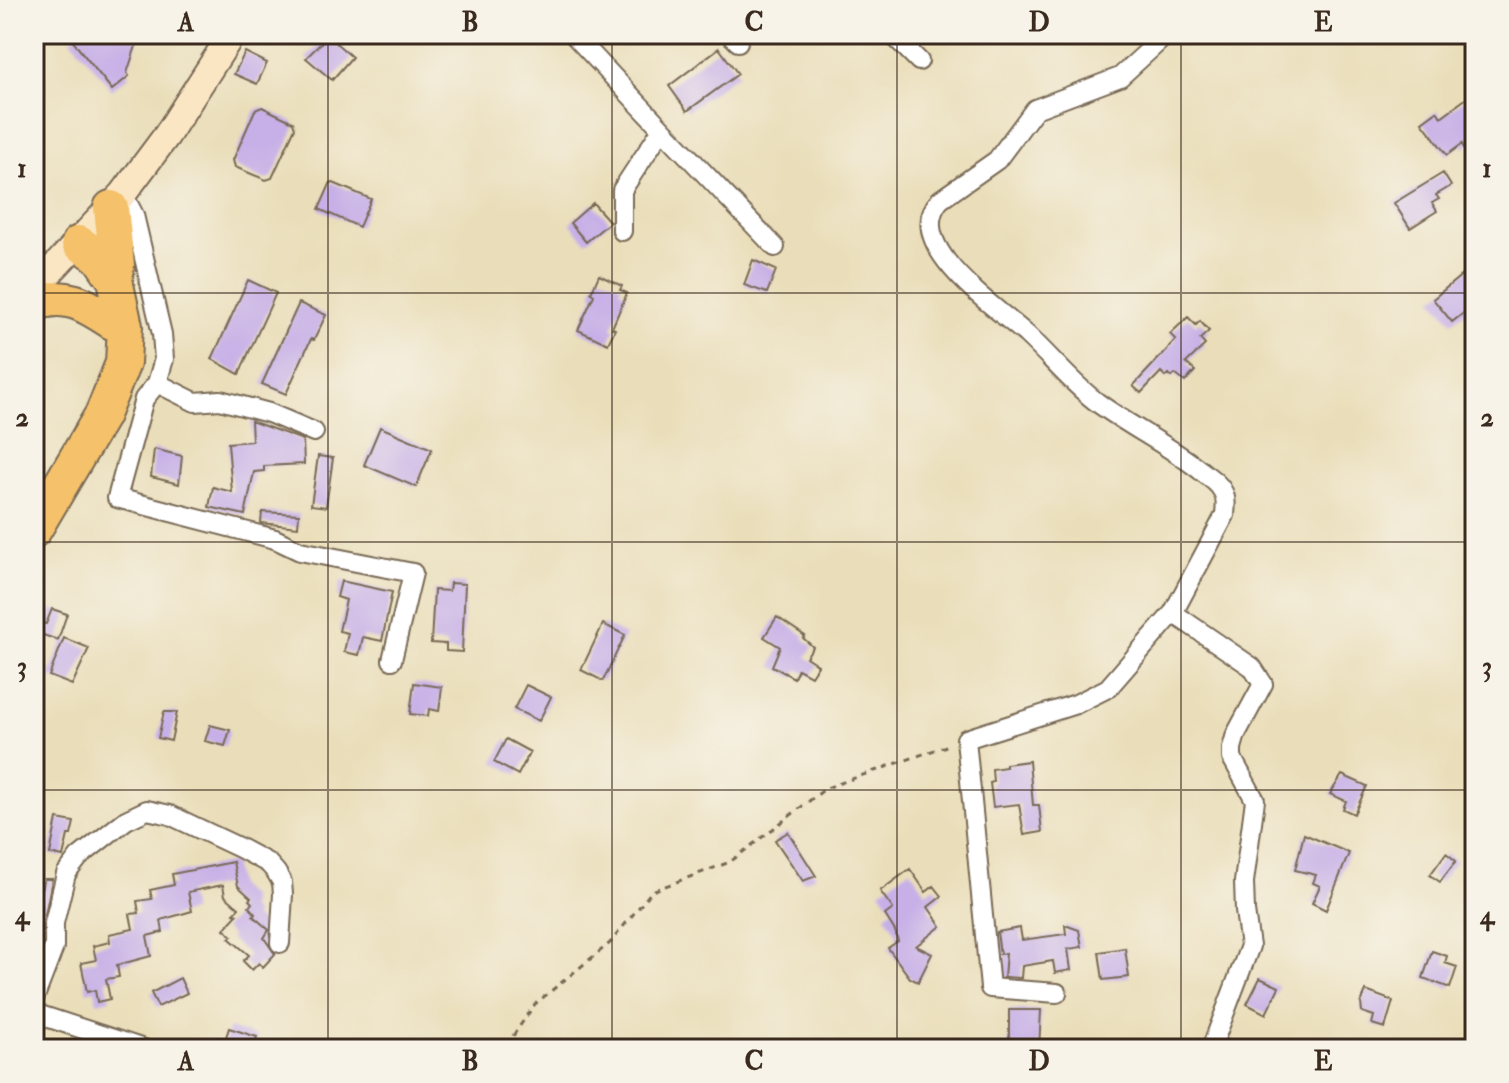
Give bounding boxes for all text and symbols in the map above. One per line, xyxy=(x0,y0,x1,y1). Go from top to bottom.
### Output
text: A xyxy=(177,7,195,39)
text: B xyxy=(461,7,479,39)
text: C xyxy=(744,7,764,39)
text: D xyxy=(1028,7,1050,39)
text: E xyxy=(1314,7,1333,39)
text: 1 xyxy=(17,153,27,185)
text: 1 xyxy=(1482,153,1492,185)
text: 2 xyxy=(15,402,29,434)
text: 2 xyxy=(1480,402,1494,434)
text: 3 xyxy=(17,651,27,683)
text: 3 xyxy=(1482,651,1492,683)
text: 4 xyxy=(14,900,31,932)
text: 4 xyxy=(1479,900,1496,932)
text: A xyxy=(177,1046,195,1078)
text: B xyxy=(461,1046,479,1078)
text: C xyxy=(744,1046,764,1078)
text: D xyxy=(1028,1046,1050,1078)
text: E xyxy=(1314,1046,1333,1078)

